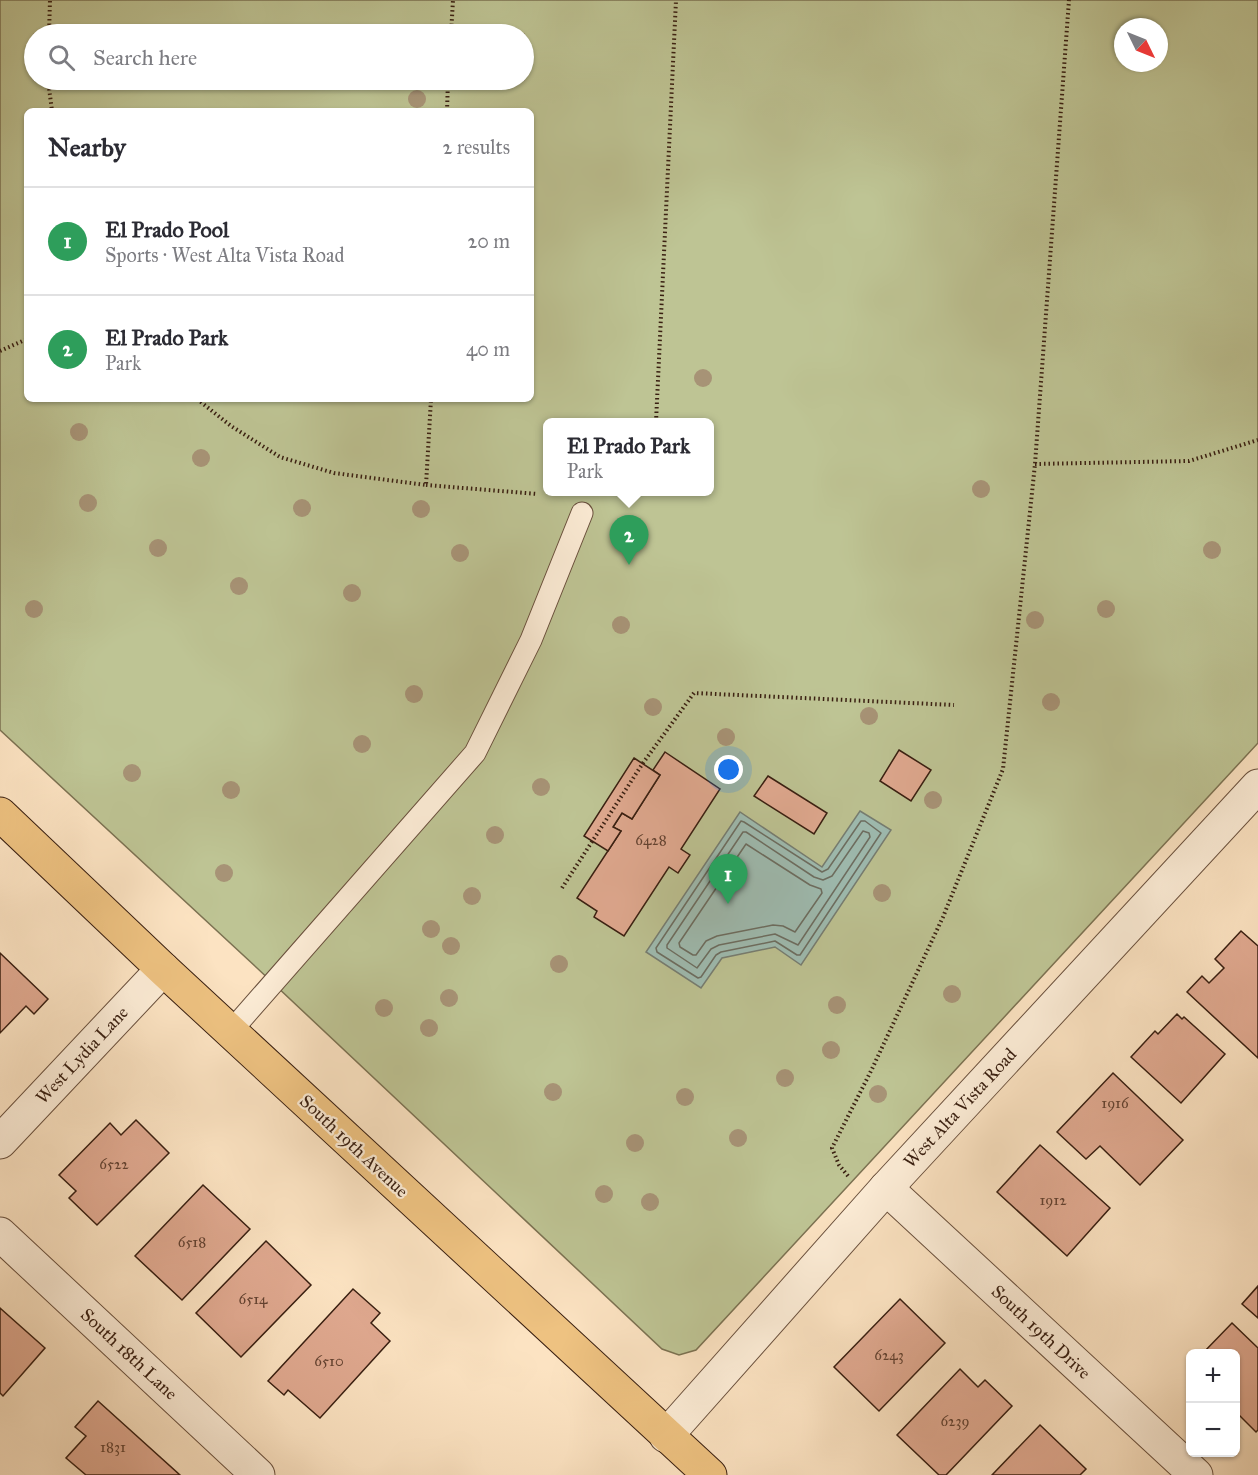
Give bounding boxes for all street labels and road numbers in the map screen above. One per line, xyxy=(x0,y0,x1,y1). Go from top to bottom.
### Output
street label: West Lydia Lane xyxy=(31,1002,133,1108)
street label: West Alta Vista Road xyxy=(899,1044,1021,1172)
street label: South 19th Avenue xyxy=(295,1090,413,1202)
street label: South 19th Drive xyxy=(987,1280,1095,1384)
street label: South 18th Lane xyxy=(76,1304,182,1404)

